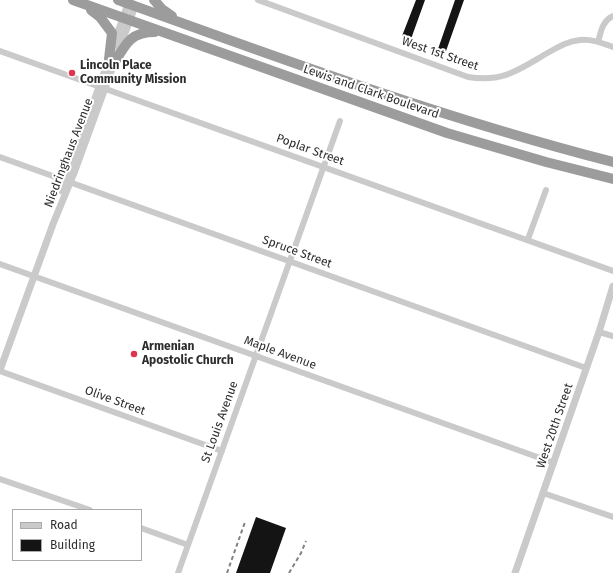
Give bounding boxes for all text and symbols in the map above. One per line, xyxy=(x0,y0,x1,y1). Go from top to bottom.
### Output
street label: West 1st Street xyxy=(400,34,480,74)
place label: Lincoln Place Community Mission xyxy=(80,59,186,87)
street label: Lewis and Clark Boulevard xyxy=(301,62,441,122)
marker: Lincoln Place Community Mission xyxy=(67,68,77,78)
street label: Niedringhaus Avenue xyxy=(42,96,96,210)
street label: Poplar Street xyxy=(274,131,346,169)
street label: Spruce Street xyxy=(260,233,334,271)
street label: Maple Avenue xyxy=(242,333,318,373)
place label: Armenian Apostolic Church xyxy=(142,340,234,368)
marker: Armenian Apostolic Church xyxy=(129,349,139,359)
street label: St Louis Avenue xyxy=(199,379,241,465)
street label: West 20th Street xyxy=(534,381,576,471)
street label: Olive Street xyxy=(83,383,147,419)
legend xyxy=(12,509,142,561)
text: Road xyxy=(50,518,78,532)
text: Building xyxy=(50,538,95,552)

